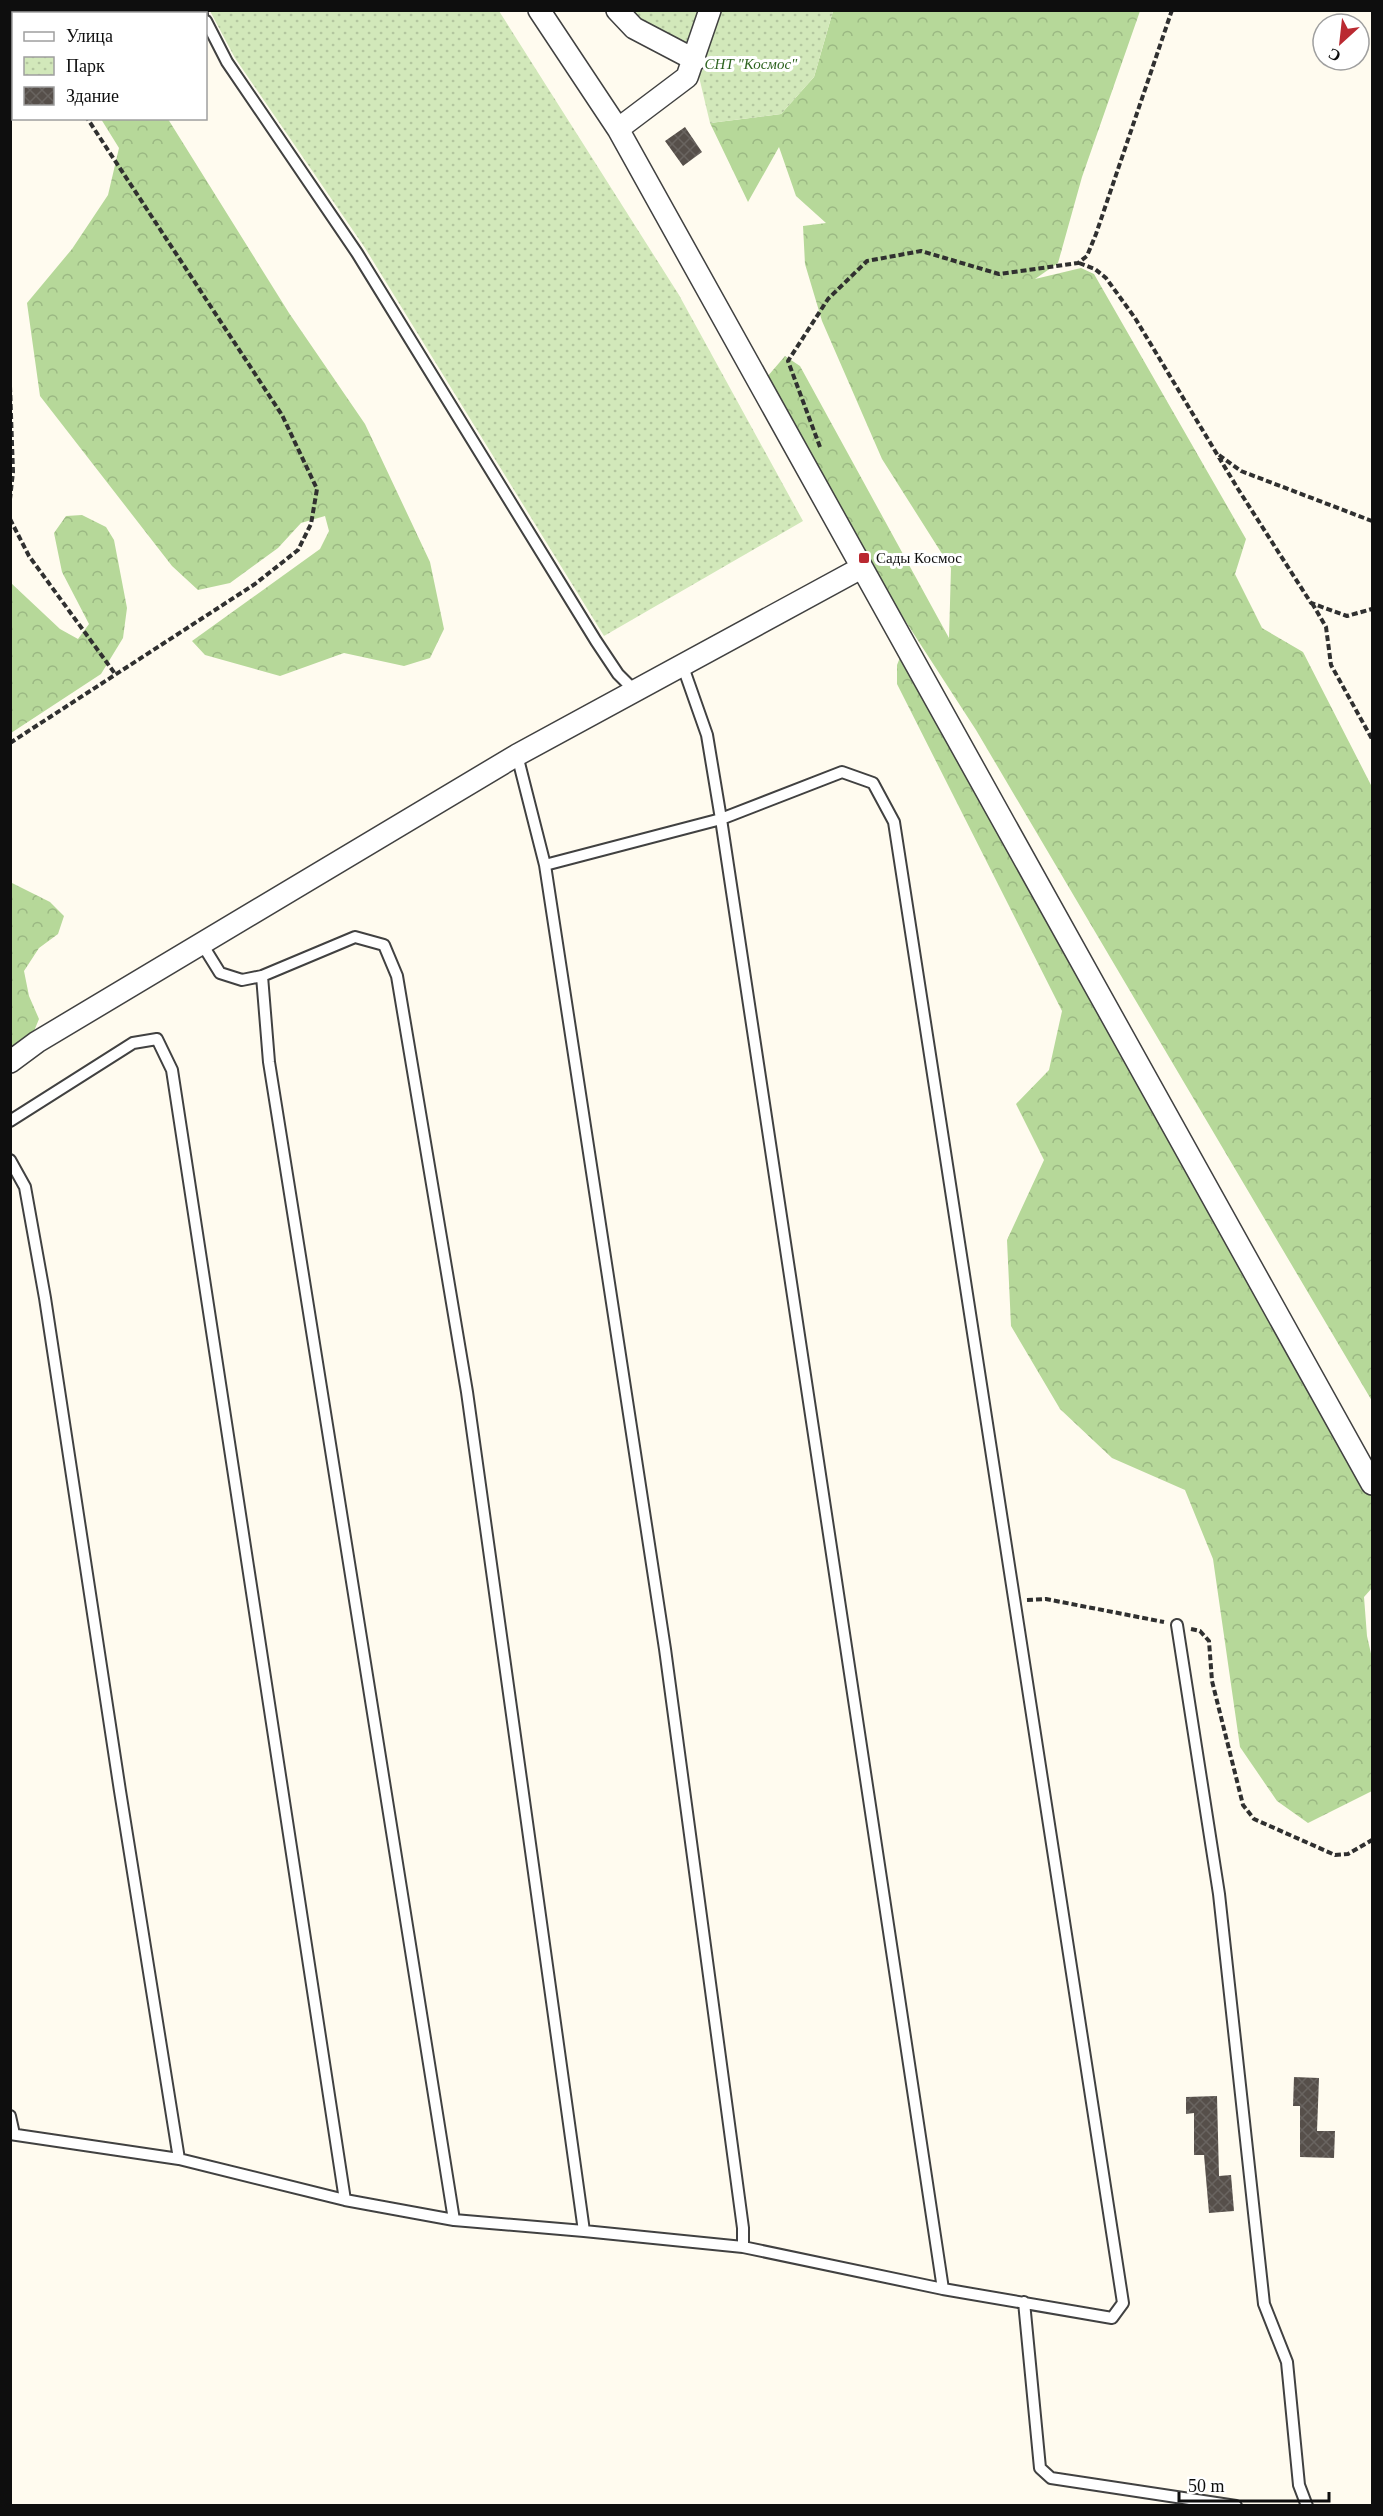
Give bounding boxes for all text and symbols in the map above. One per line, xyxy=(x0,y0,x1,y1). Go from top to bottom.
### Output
legend xyxy=(12,12,207,120)
north arrow xyxy=(1311,12,1371,72)
text: Улица xyxy=(66,26,113,46)
text: С xyxy=(1325,45,1343,65)
text: Парк xyxy=(66,56,105,76)
park label: СНТ "Космос" xyxy=(705,56,798,72)
text: Здание xyxy=(66,86,119,106)
place label: Сады Космос xyxy=(876,550,962,566)
marker: Сады Космос xyxy=(857,551,871,565)
scale bar xyxy=(1179,2465,1329,2503)
text: 50 m xyxy=(1188,2476,1225,2496)

